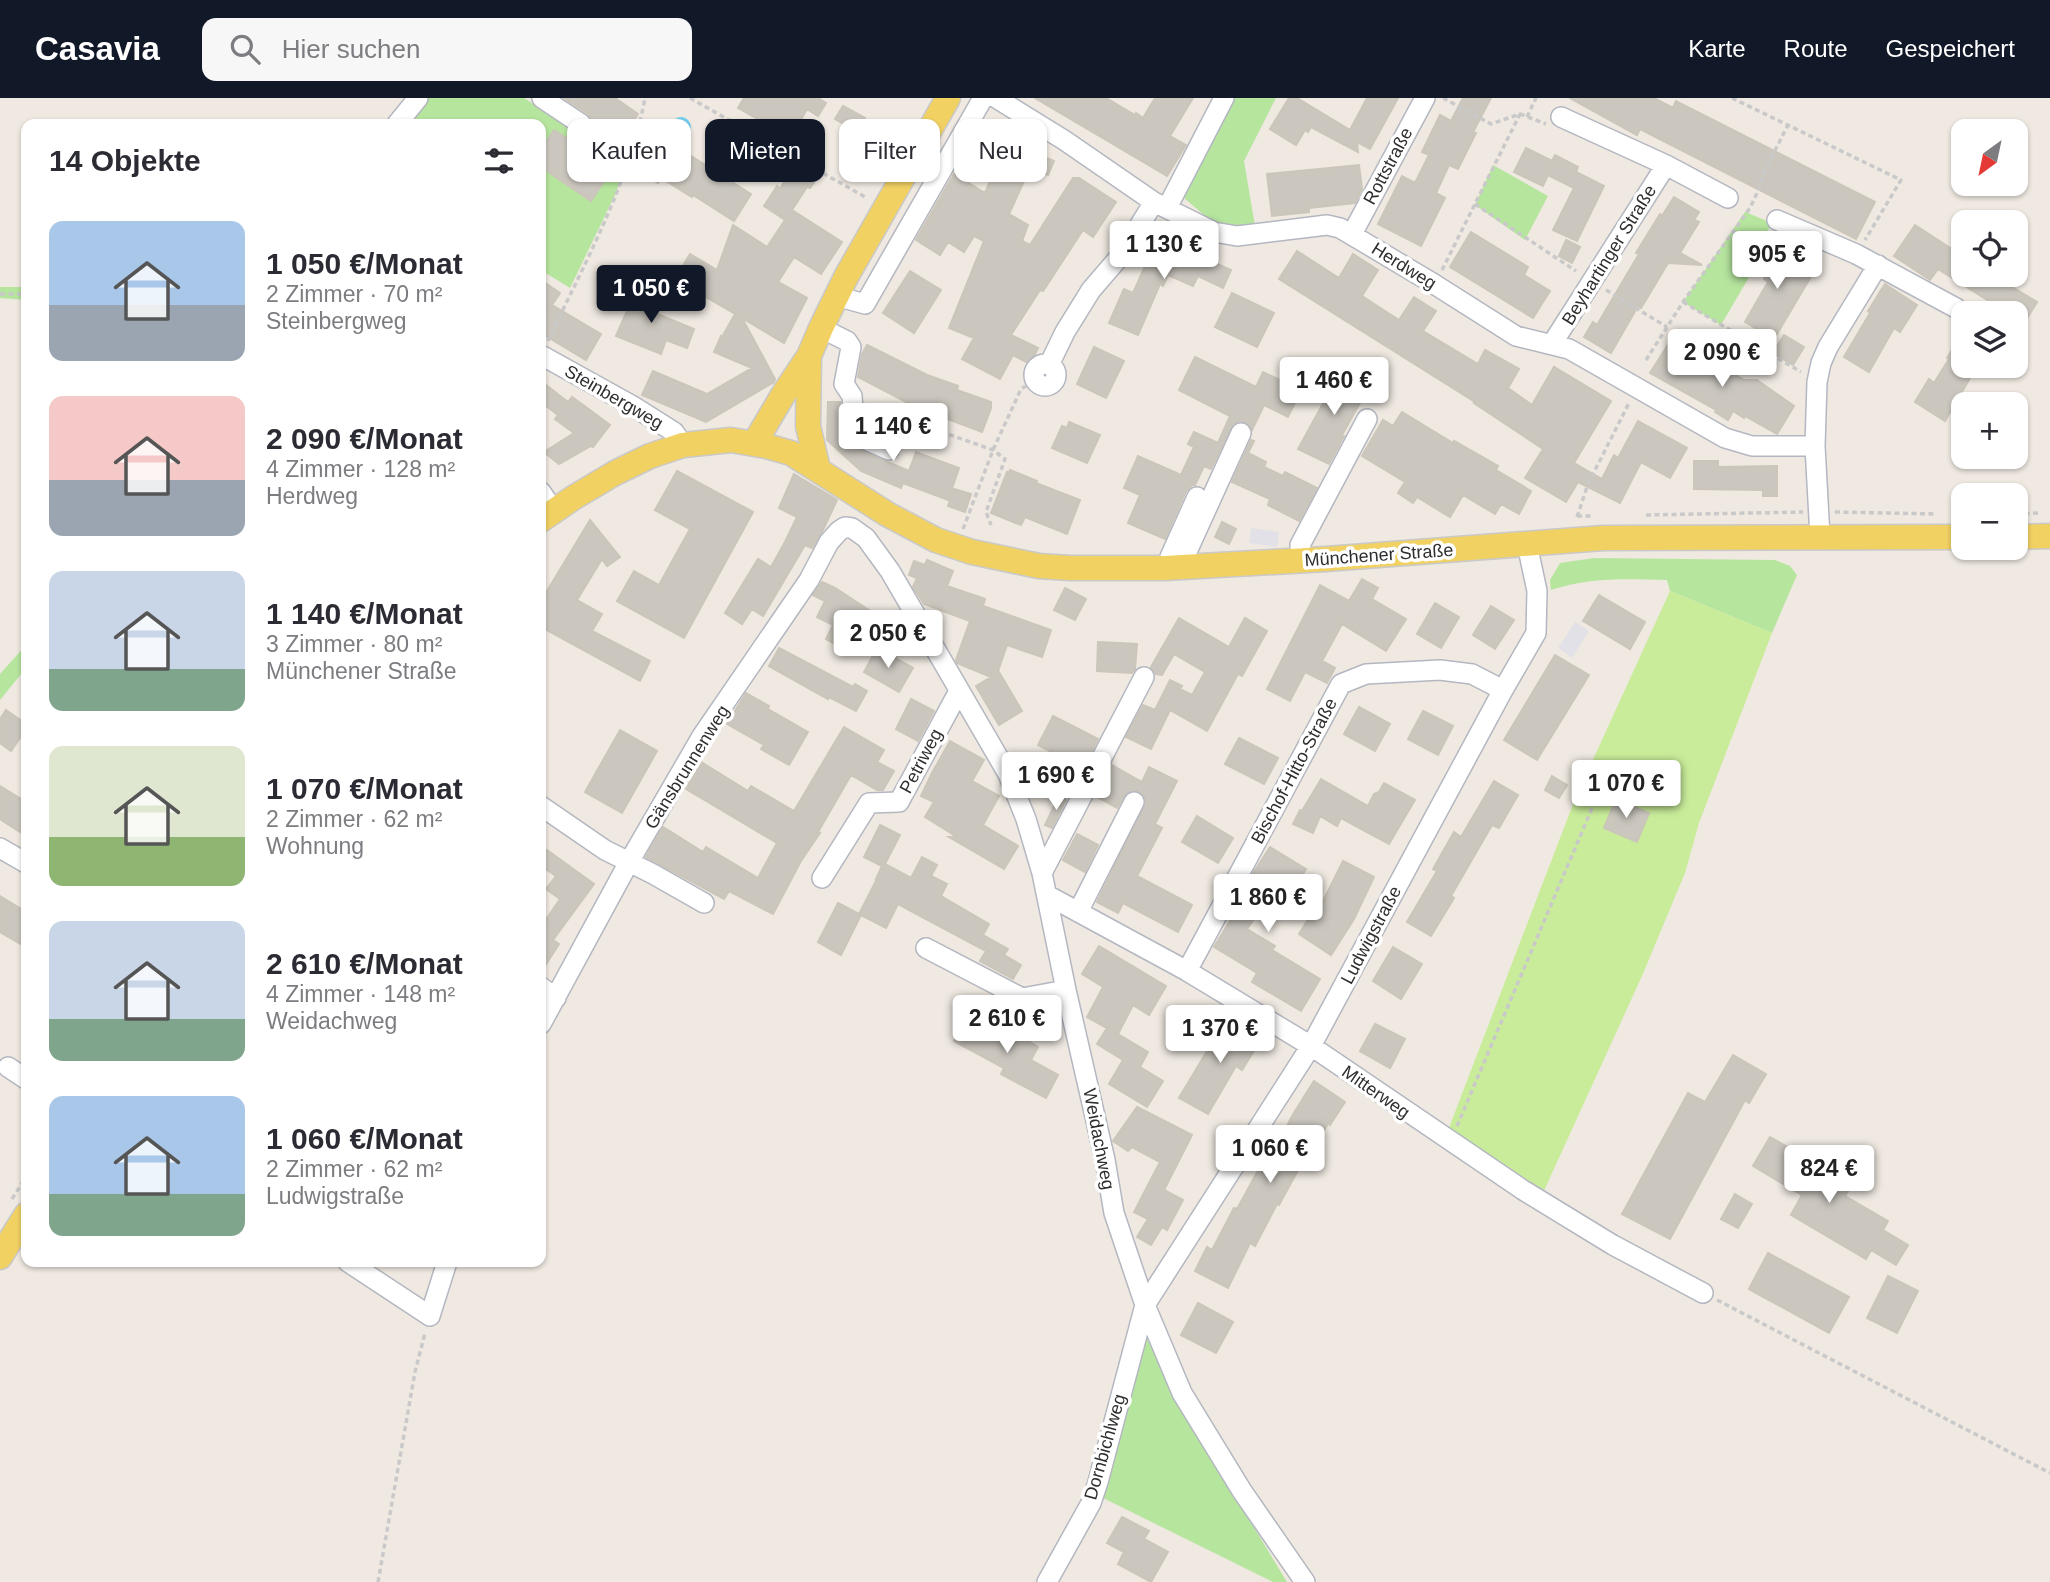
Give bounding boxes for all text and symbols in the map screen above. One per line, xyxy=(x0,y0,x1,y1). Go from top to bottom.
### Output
search box xyxy=(202,18,692,81)
text: Casavia xyxy=(35,30,160,67)
icon: search xyxy=(226,30,264,68)
text: Hier suchen xyxy=(282,34,421,64)
text: Karte xyxy=(1688,35,1746,62)
text: Route xyxy=(1784,35,1848,62)
text: Gespeichert xyxy=(1886,35,2015,62)
chip: Kaufen xyxy=(567,119,691,182)
chip: Mieten xyxy=(705,119,825,182)
chip: Filter xyxy=(839,119,940,182)
chip: Neu xyxy=(954,119,1047,182)
north arrow xyxy=(1951,119,2028,196)
map controls xyxy=(1951,119,2028,560)
street label: Rottstraße xyxy=(1359,124,1417,208)
icon: filters xyxy=(480,142,518,180)
text: 14 Objekte xyxy=(49,144,201,177)
street label: Beyhartinger Straße xyxy=(1558,181,1660,329)
button: locate xyxy=(1951,210,2028,287)
pin: 1 130 € xyxy=(1099,222,1229,281)
text: 1 130 € xyxy=(1126,231,1202,257)
pin: 905 € xyxy=(1728,232,1826,291)
street label: Herdweg xyxy=(1368,238,1440,294)
text: 905 € xyxy=(1748,241,1806,267)
text: 1 050 €/Monat xyxy=(266,247,463,280)
icon: home xyxy=(105,249,189,333)
pin: 1 050 € xyxy=(586,266,716,325)
text: 1 050 € xyxy=(613,275,689,301)
text: 2 Zimmer · 70 m² xyxy=(266,281,442,307)
button: layers xyxy=(1951,301,2028,378)
text: Steinbergweg xyxy=(266,308,407,334)
pin: 2 090 € xyxy=(1657,330,1787,389)
text: 2 090 € xyxy=(1684,339,1760,365)
pin: 1 460 € xyxy=(1269,358,1399,417)
street label: Steinbergweg xyxy=(561,361,667,433)
text: 1 460 € xyxy=(1296,367,1372,393)
button: + xyxy=(1951,392,2028,469)
pin: 1 140 € xyxy=(828,404,958,463)
text: 1 140 € xyxy=(855,413,931,439)
text: 2 090 €/Monat xyxy=(266,422,463,455)
icon: home xyxy=(105,424,189,508)
text: 4 Zimmer · 128 m² xyxy=(266,456,455,482)
text: Herdweg xyxy=(266,483,358,509)
button: − xyxy=(1951,483,2028,560)
street label: Münchener Straße xyxy=(1304,540,1454,570)
text: 1 140 €/Monat xyxy=(266,597,463,630)
icon: home xyxy=(105,599,189,683)
pin: 2 050 € xyxy=(823,610,953,670)
text: 2 050 € xyxy=(850,620,926,646)
text: 3 Zimmer · 80 m² xyxy=(266,631,442,657)
text: Münchener Straße xyxy=(266,658,456,684)
street label: Bischof-Hitto-Straße xyxy=(1247,695,1341,847)
street label: Gänsbrunnenweg xyxy=(641,701,733,833)
street label: Petriweg xyxy=(896,725,946,797)
pin: 1 690 € xyxy=(991,752,1121,812)
pin: 1 070 € xyxy=(1561,760,1691,820)
text: 1 690 € xyxy=(1018,762,1094,788)
text: 1 070 € xyxy=(1588,770,1664,796)
text: 1 070 €/Monat xyxy=(266,772,463,805)
icon: home xyxy=(105,774,189,858)
text: 2 Zimmer · 62 m² xyxy=(266,806,442,832)
text: Wohnung xyxy=(266,833,364,859)
pin: 1 860 € xyxy=(1203,874,1333,934)
street label: Ludwigstraße xyxy=(1337,883,1405,987)
text: 1 860 € xyxy=(1230,884,1306,910)
text: 2 610 €/Monat xyxy=(266,947,463,980)
icon: home xyxy=(105,949,189,1033)
text: 4 Zimmer · 148 m² xyxy=(266,981,455,1007)
pin: 2 610 € xyxy=(942,996,1072,1055)
text: 2 610 € xyxy=(969,1005,1045,1031)
pin: 1 370 € xyxy=(1155,1006,1285,1065)
text: Weidachweg xyxy=(266,1008,397,1034)
text: 1 370 € xyxy=(1182,1015,1258,1041)
street label: Mitterweg xyxy=(1338,1061,1414,1123)
street label: Weidachweg xyxy=(1079,1087,1119,1191)
text: 1 060 €/Monat xyxy=(266,1122,463,1155)
icon: home xyxy=(105,1124,189,1208)
pin: 1 060 € xyxy=(1205,1126,1335,1185)
text: 1 060 € xyxy=(1232,1135,1308,1161)
pin: 824 € xyxy=(1780,1146,1878,1205)
text: 824 € xyxy=(1800,1155,1858,1181)
text: 2 Zimmer · 62 m² xyxy=(266,1156,442,1182)
text: Ludwigstraße xyxy=(266,1183,404,1209)
street label: Dornbichlweg xyxy=(1080,1392,1130,1502)

